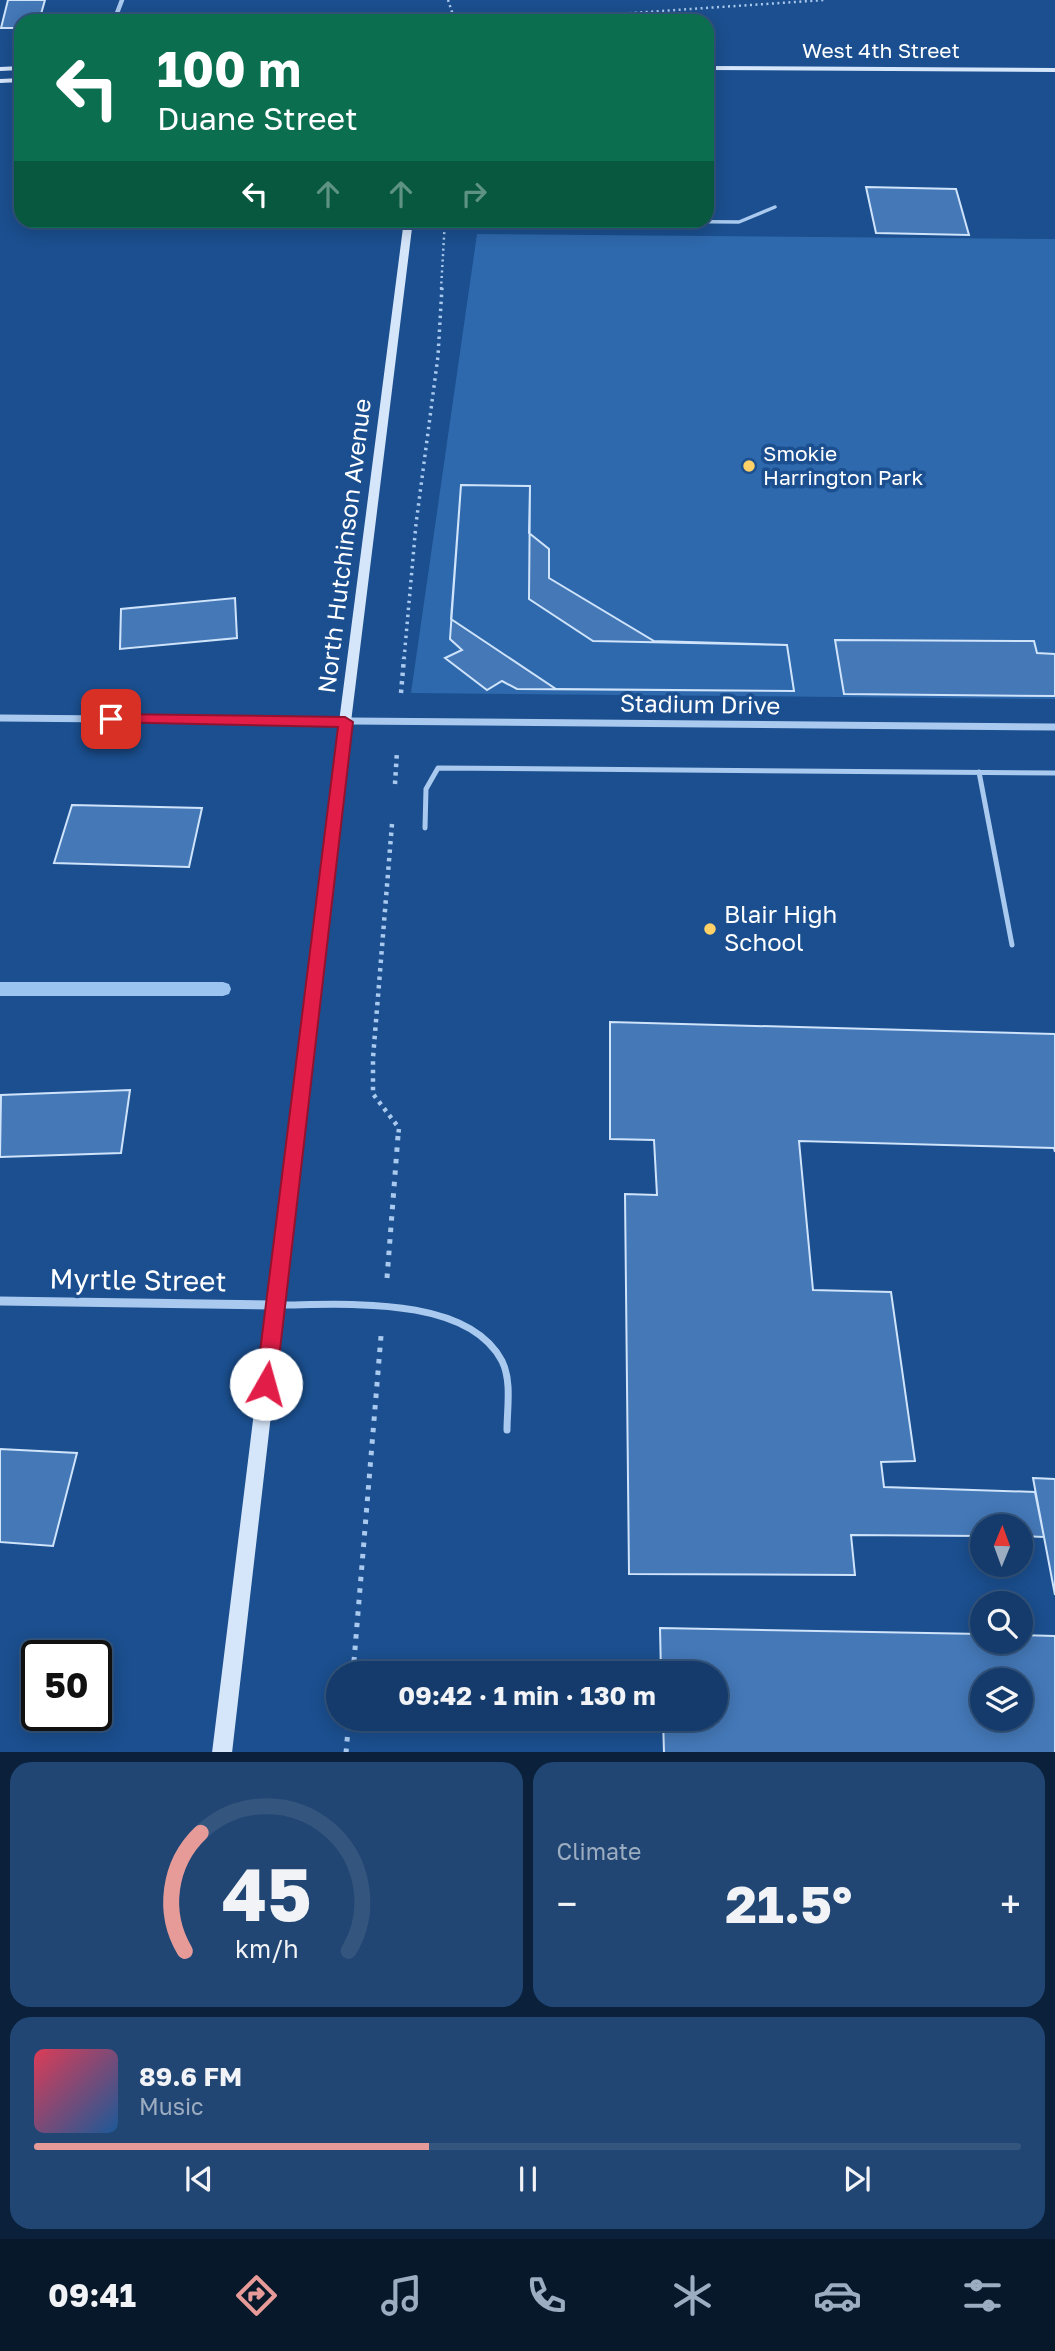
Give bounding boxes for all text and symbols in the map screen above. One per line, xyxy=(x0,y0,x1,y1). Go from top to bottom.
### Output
street label: West 4th Street xyxy=(802,37,960,63)
text: 100 m xyxy=(157,39,301,98)
icon: left xyxy=(42,42,133,133)
text: Duane Street xyxy=(157,99,358,137)
icon: left xyxy=(236,175,274,213)
icon: ahead xyxy=(309,175,347,213)
icon: ahead xyxy=(382,175,420,213)
icon: right xyxy=(455,175,493,213)
street label: North Hutchinson Avenue xyxy=(311,397,376,695)
place label: Smokie Harrington Park xyxy=(763,440,923,490)
marker: Smokie Harrington Park xyxy=(741,458,757,474)
street label: Stadium Drive xyxy=(620,688,781,719)
pin xyxy=(81,689,141,749)
icon: arrive xyxy=(92,700,130,738)
place label: Blair High School xyxy=(724,899,837,956)
marker: Blair High School xyxy=(702,921,718,937)
street label: Myrtle Street xyxy=(49,1261,227,1298)
position arrow xyxy=(229,1347,303,1421)
north arrow xyxy=(970,1514,1032,1577)
map controls xyxy=(970,1514,1033,1731)
button: search xyxy=(970,1591,1033,1654)
speed limit sign: 50 xyxy=(21,1640,112,1731)
button: layers xyxy=(970,1668,1033,1731)
text: 09:42 · 1 min · 130 m xyxy=(398,1680,656,1711)
text: Climate xyxy=(557,1837,641,1865)
text: 45 xyxy=(221,1850,311,1937)
text: 21.5° xyxy=(725,1872,852,1934)
text: − xyxy=(557,1881,577,1926)
text: + xyxy=(1000,1881,1021,1926)
text: km/h xyxy=(234,1932,298,1963)
text: 89.6 FM xyxy=(139,2061,242,2092)
text: Music xyxy=(139,2092,204,2120)
icon: previous xyxy=(180,2160,218,2198)
icon: pause xyxy=(509,2160,547,2198)
icon: next xyxy=(838,2160,876,2198)
icon: directions xyxy=(232,2271,281,2320)
icon: music xyxy=(377,2271,426,2320)
icon: phone xyxy=(522,2271,571,2320)
icon: climate xyxy=(668,2271,717,2320)
icon: car xyxy=(813,2271,862,2320)
icon: filters xyxy=(958,2271,1007,2320)
text: 09:41 xyxy=(48,2276,136,2314)

